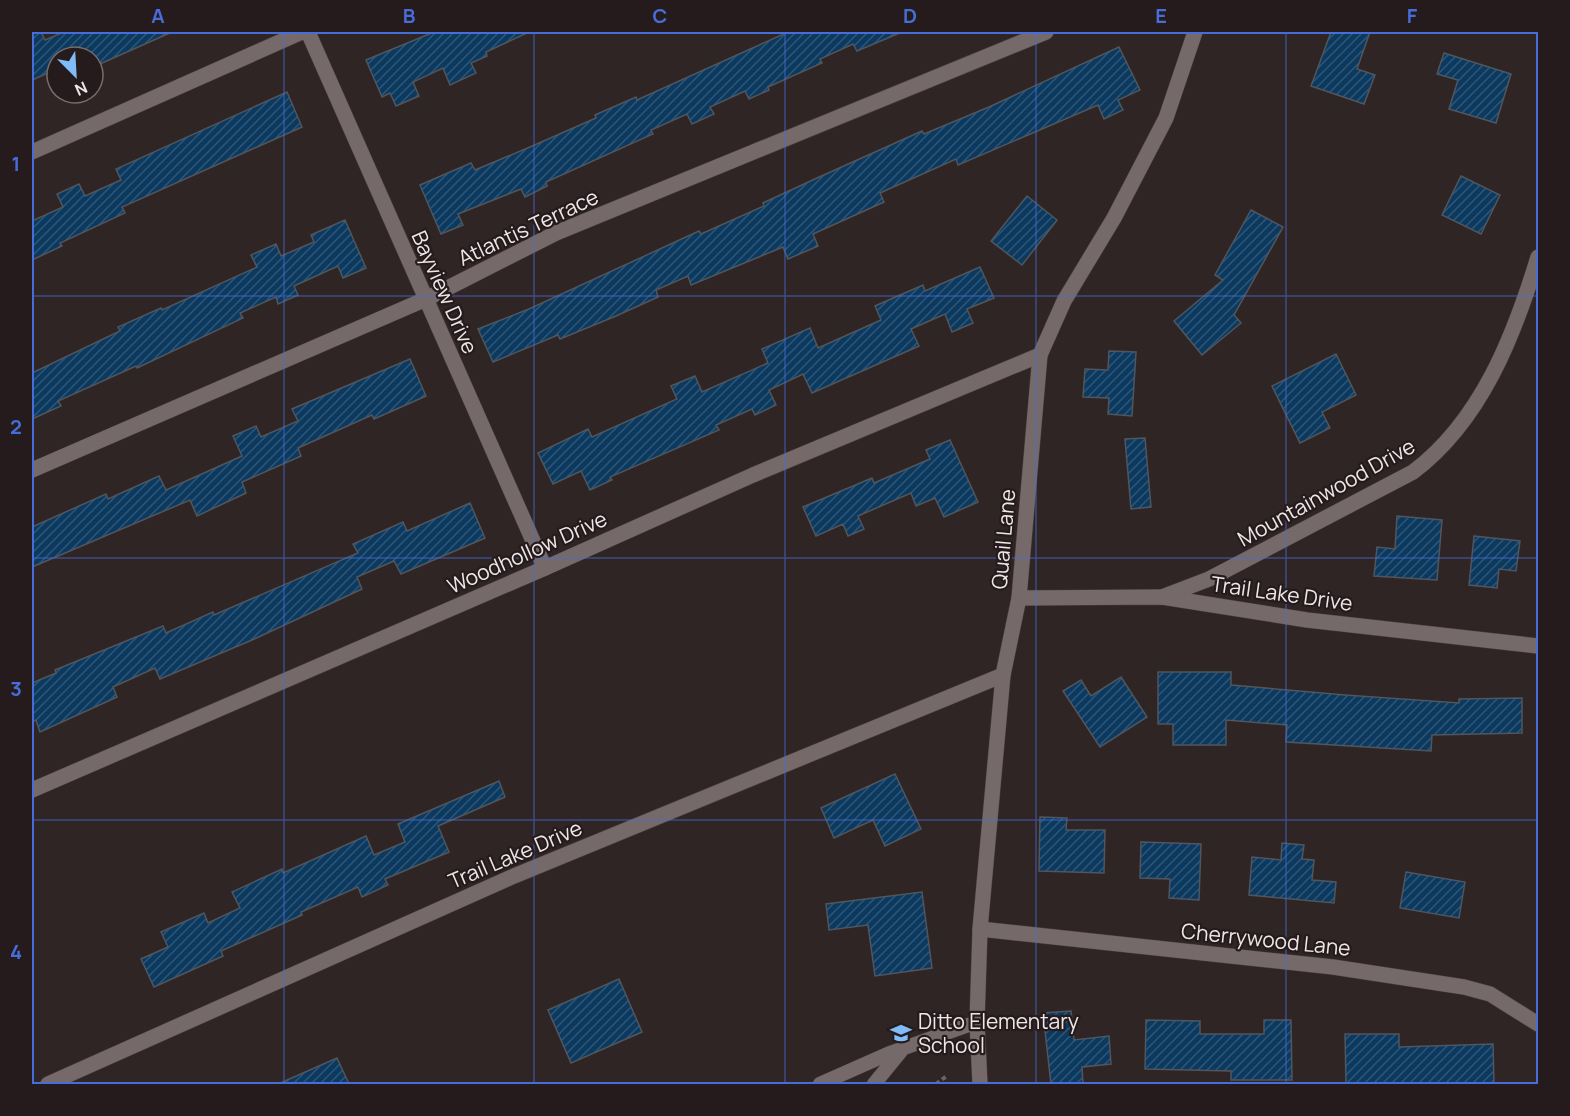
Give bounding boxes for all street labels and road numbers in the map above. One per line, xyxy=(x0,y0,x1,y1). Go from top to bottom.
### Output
street label: Atlantis Terrace xyxy=(453,182,603,272)
street label: Bayview Drive xyxy=(405,226,485,358)
street label: Mountainwood Drive xyxy=(1232,432,1420,552)
street label: Quail Lane xyxy=(985,488,1021,590)
street label: Woodhollow Drive xyxy=(443,504,611,600)
street label: Trail Lake Drive xyxy=(1210,569,1354,617)
street label: Trail Lake Drive xyxy=(444,813,586,895)
street label: Cherrywood Lane xyxy=(1180,916,1352,962)

